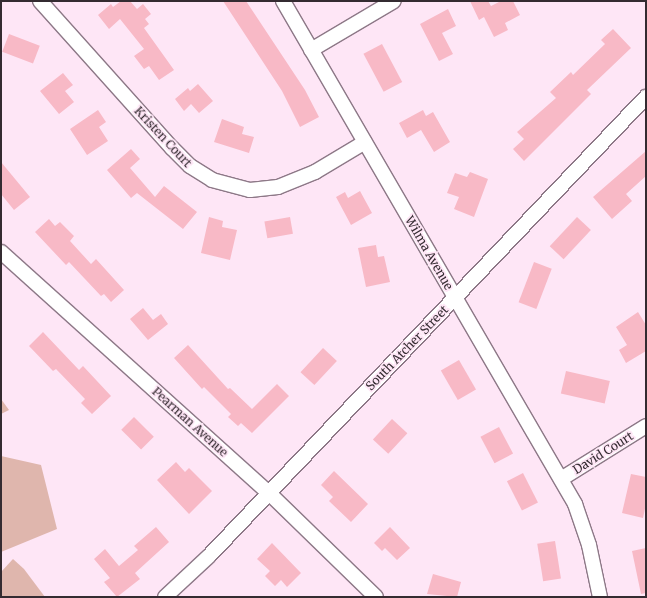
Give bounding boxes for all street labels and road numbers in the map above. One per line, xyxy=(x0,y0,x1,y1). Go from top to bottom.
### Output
street label: Kristen Court xyxy=(131,104,195,170)
street label: Wilma Avenue xyxy=(402,214,456,292)
street label: South Atcher Street xyxy=(363,303,451,393)
street label: Pearman Avenue xyxy=(149,384,231,460)
street label: David Court xyxy=(570,429,636,477)

